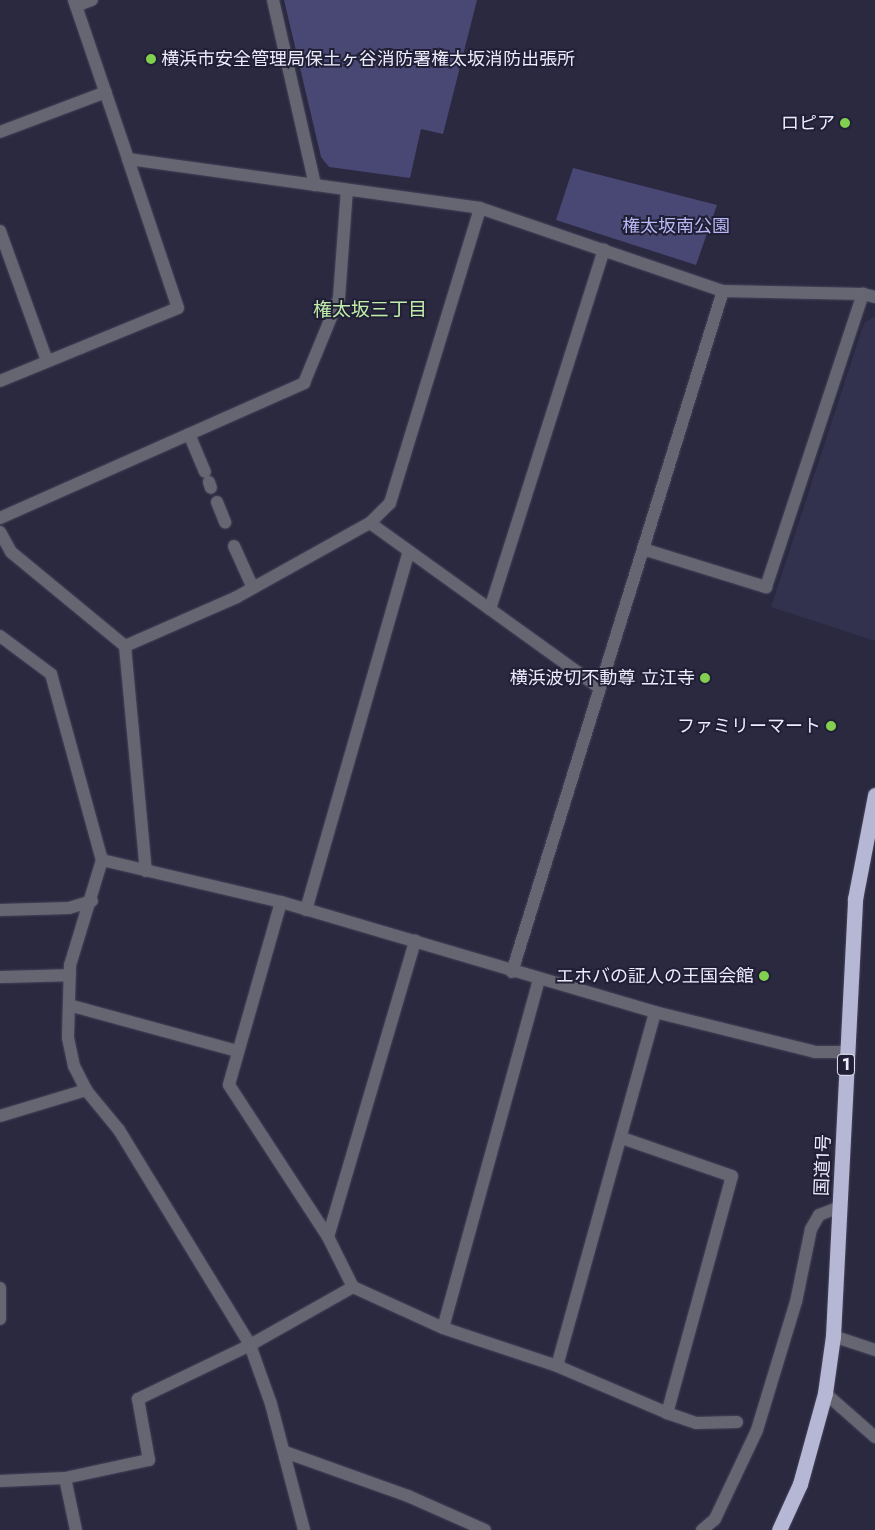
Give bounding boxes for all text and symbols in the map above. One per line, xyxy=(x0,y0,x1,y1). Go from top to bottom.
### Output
place label: 横浜市安全管理局保土ヶ谷消防署権太坂消防出張所 xyxy=(161,48,575,70)
marker: 横浜市安全管理局保土ヶ谷消防署権太坂消防出張所 xyxy=(145,53,157,65)
place label: ロピア xyxy=(781,112,835,134)
marker: ロピア xyxy=(839,117,851,129)
park label: 権太坂南公園 xyxy=(622,215,730,237)
district label: 権太坂三丁目 xyxy=(313,299,427,321)
place label: 横浜波切不動尊 立江寺 xyxy=(510,667,695,689)
marker: 横浜波切不動尊 立江寺 xyxy=(699,672,711,684)
place label: ファミリーマート xyxy=(677,715,821,737)
marker: ファミリーマート xyxy=(825,720,837,732)
place label: エホバの証人の王国会館 xyxy=(556,965,754,987)
marker: エホバの証人の王国会館 xyxy=(758,970,770,982)
road number: 1 xyxy=(836,1052,856,1078)
street label: 国道1号 xyxy=(811,1134,835,1196)

